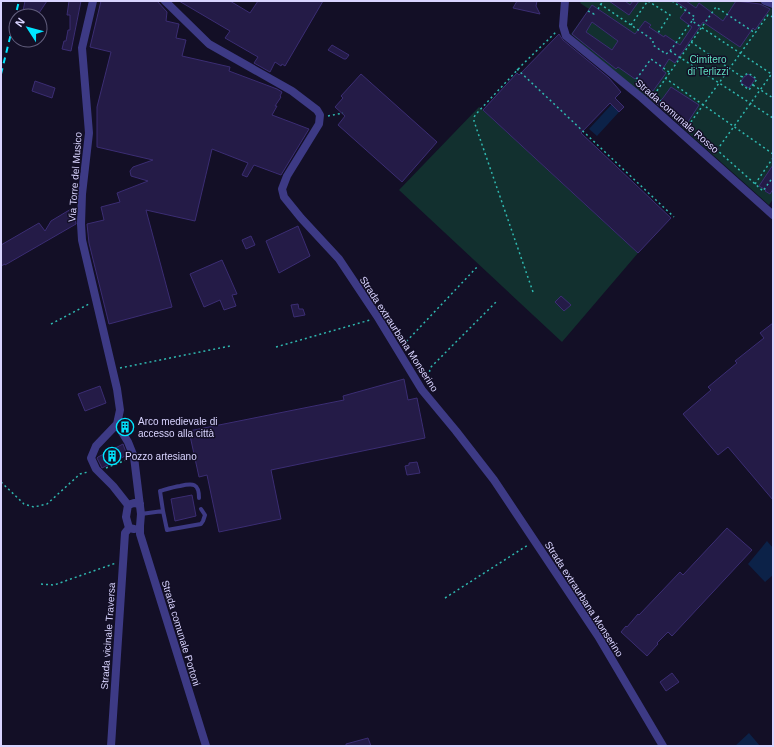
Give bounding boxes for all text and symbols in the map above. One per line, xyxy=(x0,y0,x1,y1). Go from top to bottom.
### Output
north arrow xyxy=(8,8,48,48)
text: N xyxy=(13,15,27,29)
park label: Cimitero di Terlizzi xyxy=(688,54,728,77)
street label: Strada comunale Rosso xyxy=(633,77,721,155)
street label: Via Torre del Musico xyxy=(66,131,84,222)
street label: Strada extraurbana Monserino xyxy=(358,274,441,394)
place label: Arco medievale di accesso alla città xyxy=(138,416,217,439)
building icon: Arco medievale di accesso alla città xyxy=(115,417,135,437)
building icon: Pozzo artesiano xyxy=(102,446,122,466)
place label: Pozzo artesiano xyxy=(125,451,197,462)
street label: Strada extraurbana Monserino xyxy=(543,539,626,659)
street label: Strada comunale Portoni xyxy=(160,579,202,687)
street label: Strada vicinale Traversa xyxy=(99,582,117,690)

